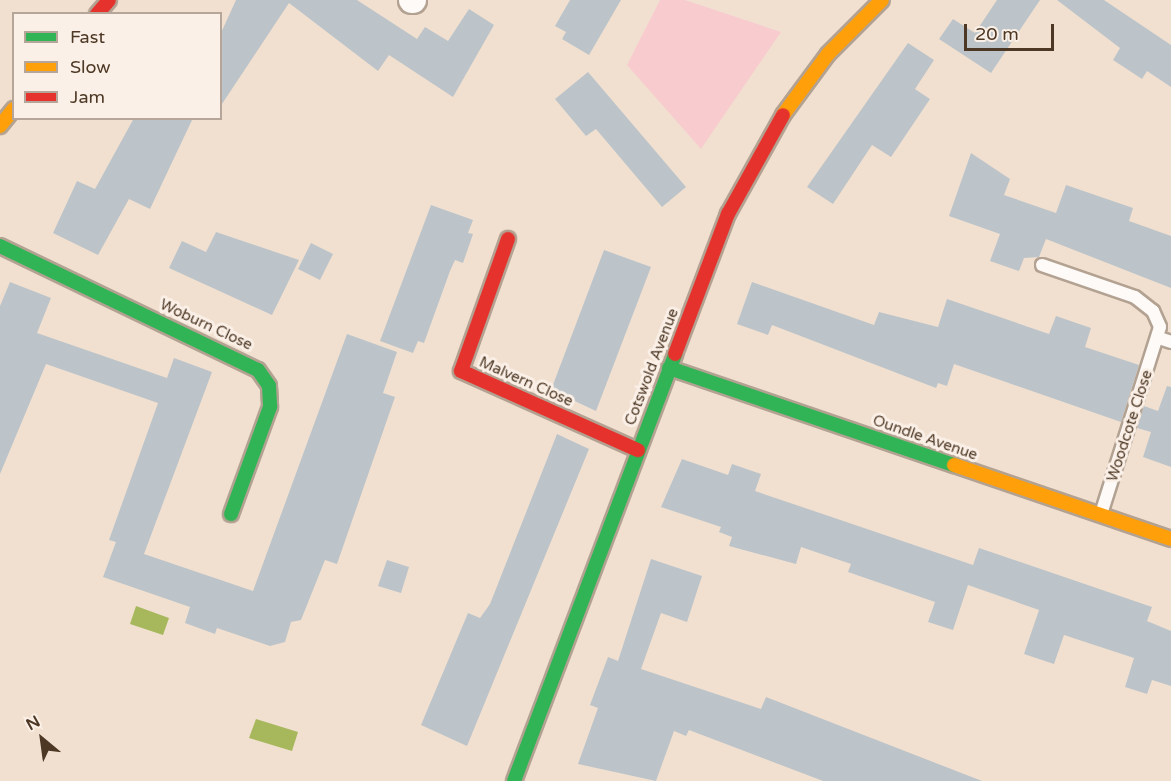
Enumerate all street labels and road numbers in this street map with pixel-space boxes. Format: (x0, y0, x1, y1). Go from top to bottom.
street label: Woburn Close (157, 296, 255, 354)
street label: Cotswold Avenue (621, 306, 683, 428)
street label: Malvern Close (476, 353, 576, 411)
street label: Woodcote Close (1103, 368, 1157, 484)
street label: Oundle Avenue (870, 412, 980, 464)

